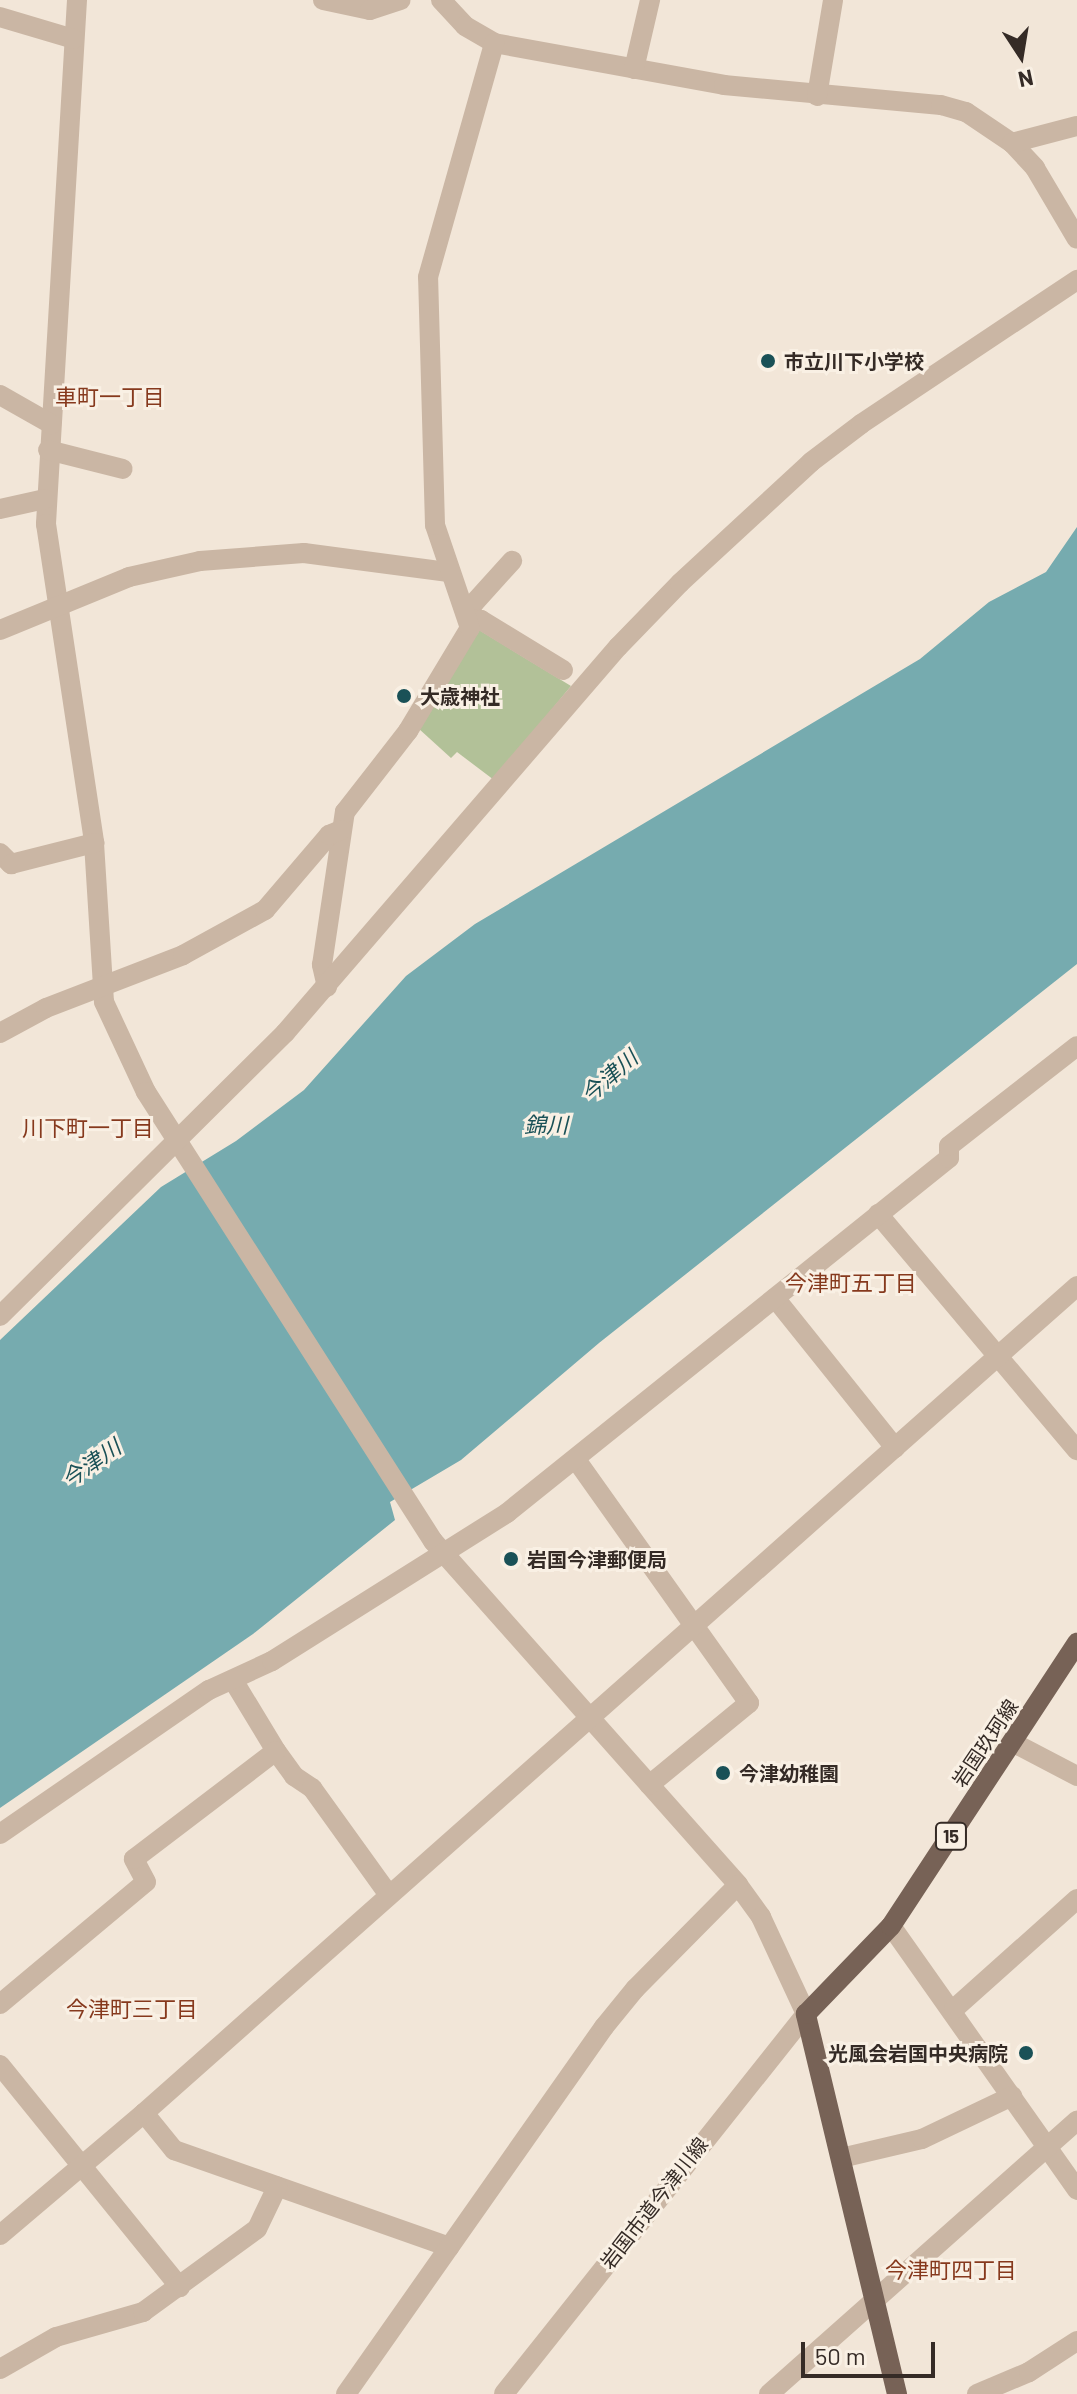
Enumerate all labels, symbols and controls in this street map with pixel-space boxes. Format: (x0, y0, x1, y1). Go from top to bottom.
north arrow (981, 16, 1061, 96)
text: N (1016, 65, 1036, 94)
place label: 市立川下小学校 (784, 349, 924, 373)
marker: 市立川下小学校 (759, 352, 777, 370)
district label: 車町一丁目 (55, 384, 165, 410)
place label: 大歳神社 (420, 684, 500, 708)
marker: 大歳神社 (395, 687, 413, 705)
water label: 今津川 (575, 1044, 643, 1108)
water label: 錦川 (524, 1112, 568, 1138)
district label: 川下町一丁目 (22, 1115, 154, 1141)
district label: 今津町五丁目 (785, 1270, 917, 1296)
water label: 今津川 (56, 1433, 126, 1493)
place label: 岩国今津郵便局 (527, 1547, 667, 1571)
marker: 岩国今津郵便局 (502, 1550, 520, 1568)
street label: 岩国玖珂線 (947, 1695, 1023, 1791)
place label: 今津幼稚園 (739, 1761, 839, 1785)
marker: 今津幼稚園 (714, 1764, 732, 1782)
road number: 15 (933, 1822, 969, 1850)
district label: 今津町三丁目 (66, 1996, 198, 2022)
place label: 光風会岩国中央病院 (828, 2041, 1008, 2065)
marker: 光風会岩国中央病院 (1015, 2042, 1037, 2064)
street label: 岩国市道今津川線 (595, 2133, 713, 2273)
district label: 今津町四丁目 (885, 2257, 1017, 2283)
scale bar (805, 2326, 939, 2376)
text: 50 m (815, 2341, 866, 2370)

